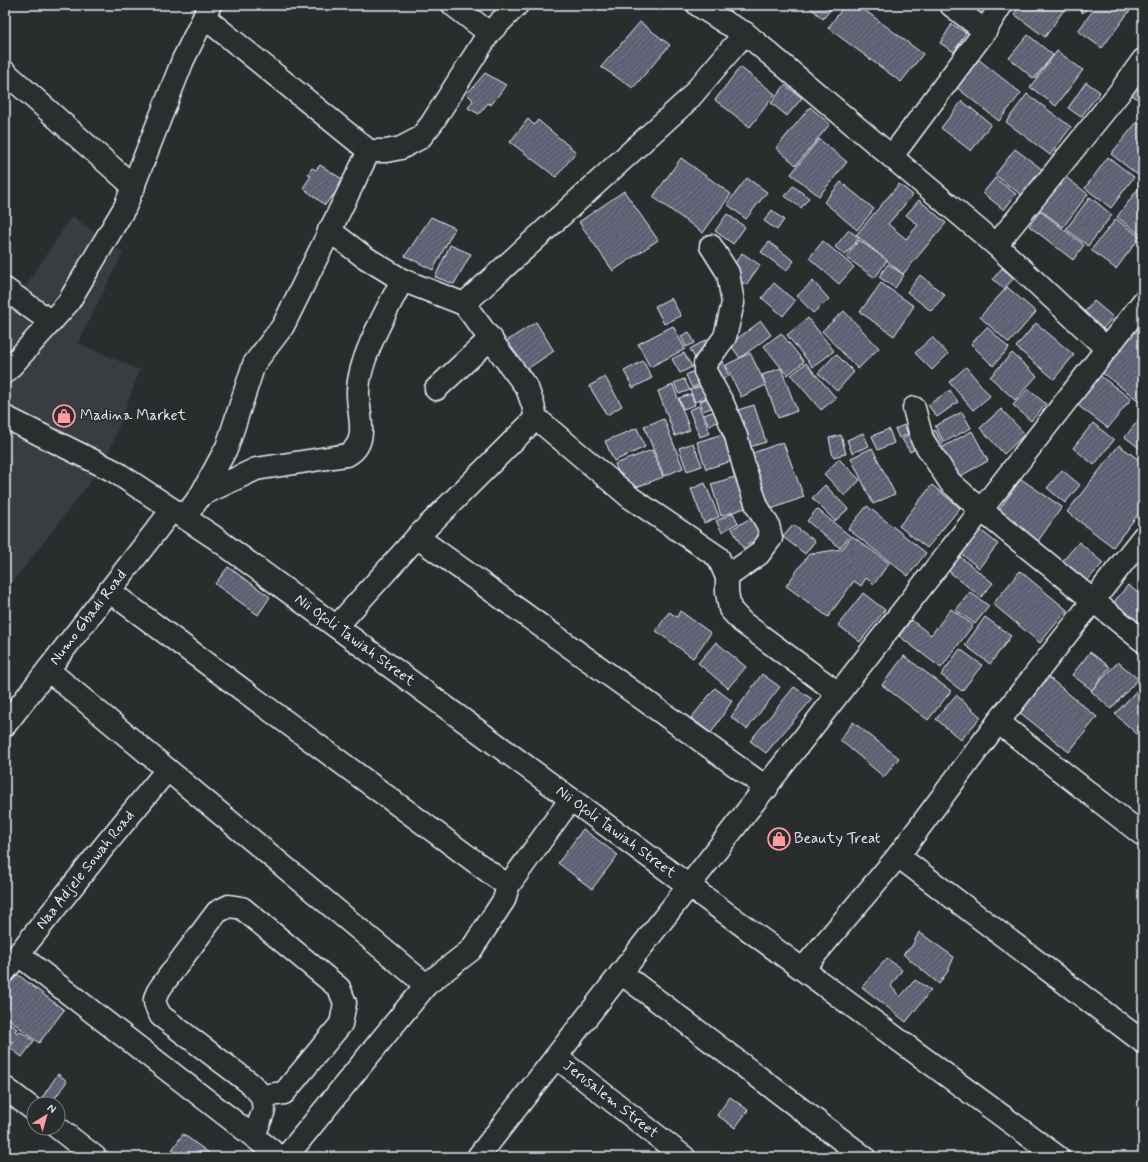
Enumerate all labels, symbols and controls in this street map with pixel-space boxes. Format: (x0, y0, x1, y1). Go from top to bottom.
shop icon: Madina Market (51, 403, 77, 429)
place label: Madina Market (80, 406, 187, 426)
street label: Numo Gbadi Road (45, 566, 132, 669)
street label: Nii Ofoli Tawiah Street (291, 589, 419, 691)
street label: Nii Ofoli Tawiah Street (552, 781, 680, 883)
street label: Naa Adjele Sowah Road (32, 807, 139, 934)
shop icon: Beauty Treat (766, 826, 792, 852)
place label: Beauty Treat (794, 829, 881, 849)
street label: Jerusalem Street (559, 1056, 662, 1143)
north arrow (26, 1096, 66, 1136)
text: N (44, 1101, 59, 1117)

